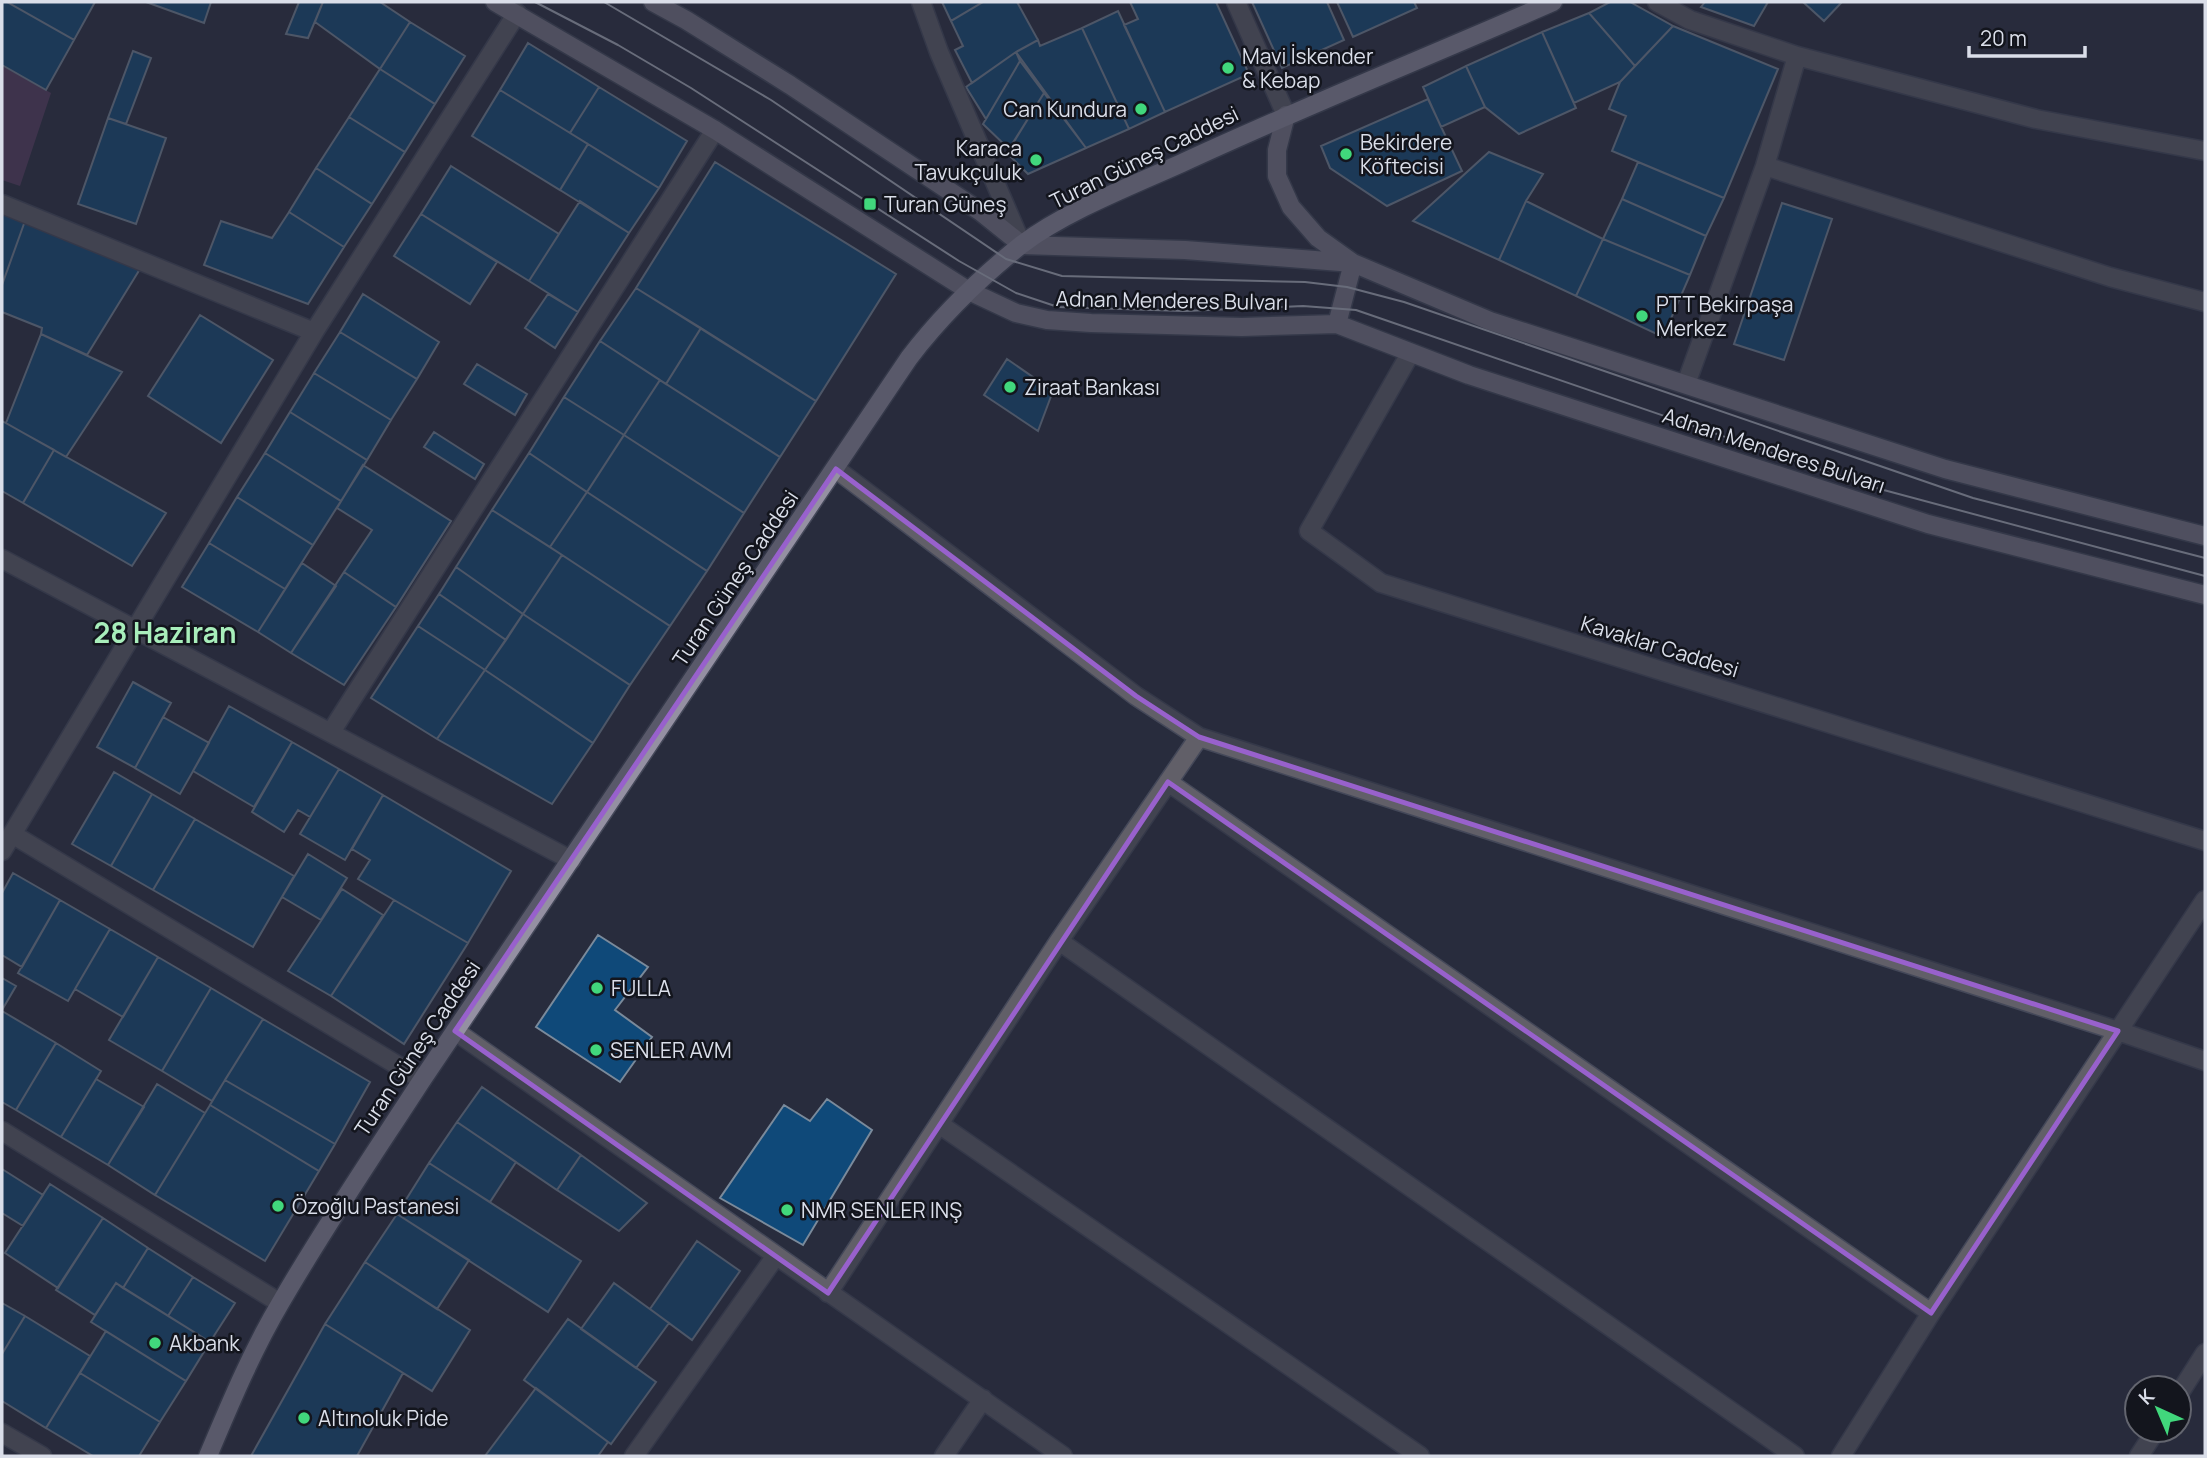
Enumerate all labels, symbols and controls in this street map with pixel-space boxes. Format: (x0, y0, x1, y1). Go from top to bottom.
scale bar (1969, 14, 2084, 58)
text: 20 m (1980, 24, 2027, 52)
place label: Mavi İskender & Kebap (1242, 42, 1374, 94)
marker: Mavi İskender & Kebap (1220, 60, 1236, 76)
place label: Can Kundura (1003, 95, 1127, 123)
street label: Turan Güneş Caddesi (1045, 99, 1243, 215)
marker: Can Kundura (1133, 101, 1149, 117)
place label: Bekirdere Köftecisi (1360, 128, 1452, 180)
place label: Karaca Tavukçuluk (914, 134, 1023, 186)
marker: Bekirdere Köftecisi (1338, 146, 1354, 162)
marker: Karaca Tavukçuluk (1028, 152, 1044, 168)
place label: Turan Güneş (884, 190, 1006, 218)
marker: Turan Güneş (862, 196, 878, 212)
street label: Adnan Menderes Bulvarı (1055, 284, 1289, 316)
place label: PTT Bekirpaşa Merkez (1656, 290, 1793, 342)
marker: PTT Bekirpaşa Merkez (1634, 308, 1650, 324)
place label: Ziraat Bankası (1024, 373, 1160, 401)
marker: Ziraat Bankası (1002, 379, 1018, 395)
street label: Adnan Menderes Bulvarı (1659, 401, 1889, 499)
street label: Turan Güneş Caddesi (666, 485, 804, 671)
street label: Kavaklar Caddesi (1578, 609, 1742, 683)
district label: 28 Haziran (93, 613, 237, 651)
street label: Turan Güneş Caddesi (348, 955, 486, 1141)
place label: FULLA (611, 974, 671, 1002)
marker: FULLA (589, 980, 605, 996)
place label: SENLER AVM (610, 1036, 732, 1064)
marker: SENLER AVM (588, 1042, 604, 1058)
place label: Özoğlu Pastanesi (292, 1192, 459, 1220)
place label: NMR SENLER INŞ (801, 1196, 962, 1224)
marker: Özoğlu Pastanesi (270, 1198, 286, 1214)
marker: NMR SENLER INŞ (779, 1202, 795, 1218)
place label: Akbank (169, 1329, 240, 1357)
marker: Akbank (147, 1335, 163, 1351)
north arrow (2123, 1374, 2193, 1444)
text: K (2133, 1383, 2160, 1410)
place label: Altınoluk Pide (318, 1404, 449, 1432)
marker: Altınoluk Pide (296, 1410, 312, 1426)

